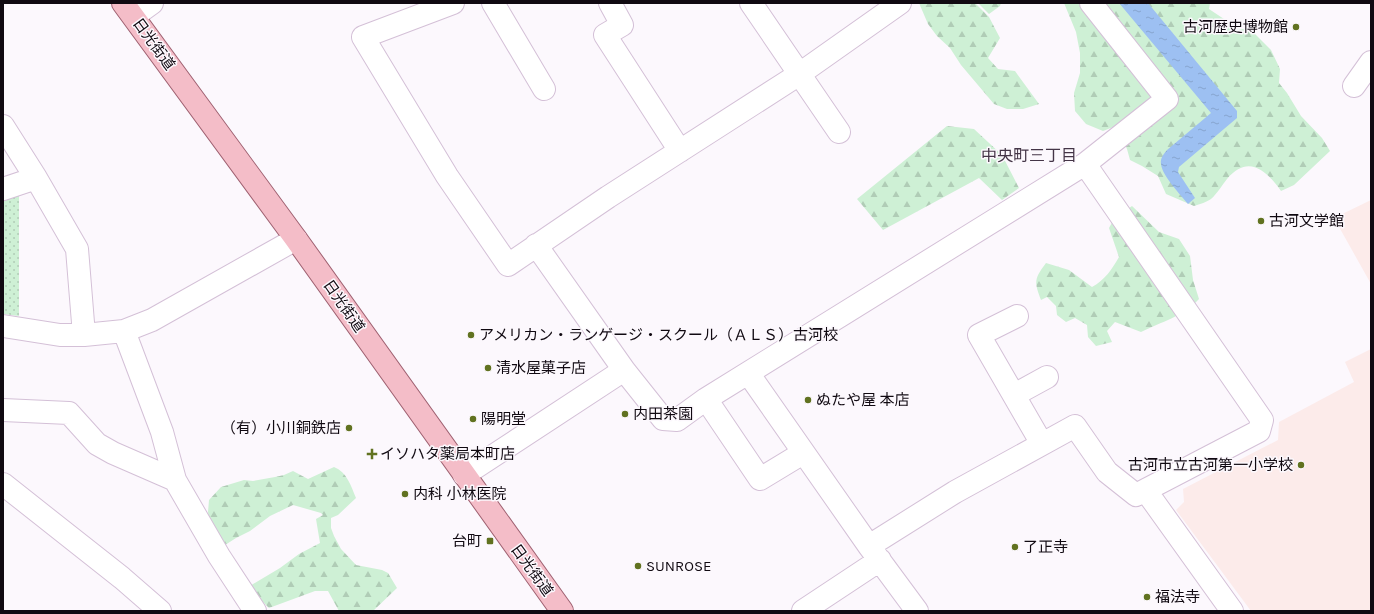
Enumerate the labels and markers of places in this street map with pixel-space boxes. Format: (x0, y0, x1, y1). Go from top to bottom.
place label: 古河歴史博物館 (1183, 18, 1288, 36)
marker: 古河歴史博物館 (1291, 22, 1301, 32)
place label: 古河文学館 (1269, 212, 1344, 230)
marker: 古河文学館 (1256, 216, 1266, 226)
place label: アメリカン・ランゲージ・スクール（ＡＬＳ）古河校 (479, 326, 838, 344)
marker: アメリカン・ランゲージ・スクール（ＡＬＳ）古河校 (466, 330, 476, 340)
place label: 清水屋菓子店 (496, 359, 586, 377)
marker: 清水屋菓子店 (483, 363, 493, 373)
place label: ぬたや屋 本店 (816, 391, 910, 409)
marker: ぬたや屋 本店 (803, 395, 813, 405)
place label: 内田茶園 (633, 405, 693, 423)
marker: 内田茶園 (620, 409, 630, 419)
place label: 陽明堂 (481, 410, 526, 428)
marker: 陽明堂 (468, 414, 478, 424)
place label: （有）小川銅鉄店 (221, 419, 341, 437)
marker: （有）小川銅鉄店 (344, 423, 354, 433)
place label: イソハタ薬局本町店 (380, 445, 515, 463)
marker: イソハタ薬局本町店 (367, 449, 377, 459)
place label: 古河市立古河第一小学校 (1128, 456, 1293, 474)
marker: 古河市立古河第一小学校 (1296, 460, 1306, 470)
place label: 内科 小林医院 (413, 485, 507, 503)
marker: 内科 小林医院 (400, 489, 410, 499)
place label: 台町 (452, 532, 482, 550)
marker: 台町 (485, 536, 495, 546)
place label: 了正寺 (1023, 538, 1068, 556)
marker: 了正寺 (1010, 542, 1020, 552)
place label: SUNROSE (646, 557, 712, 575)
marker: SUNROSE (633, 561, 643, 571)
place label: 福法寺 (1155, 588, 1200, 606)
marker: 福法寺 (1142, 592, 1152, 602)

